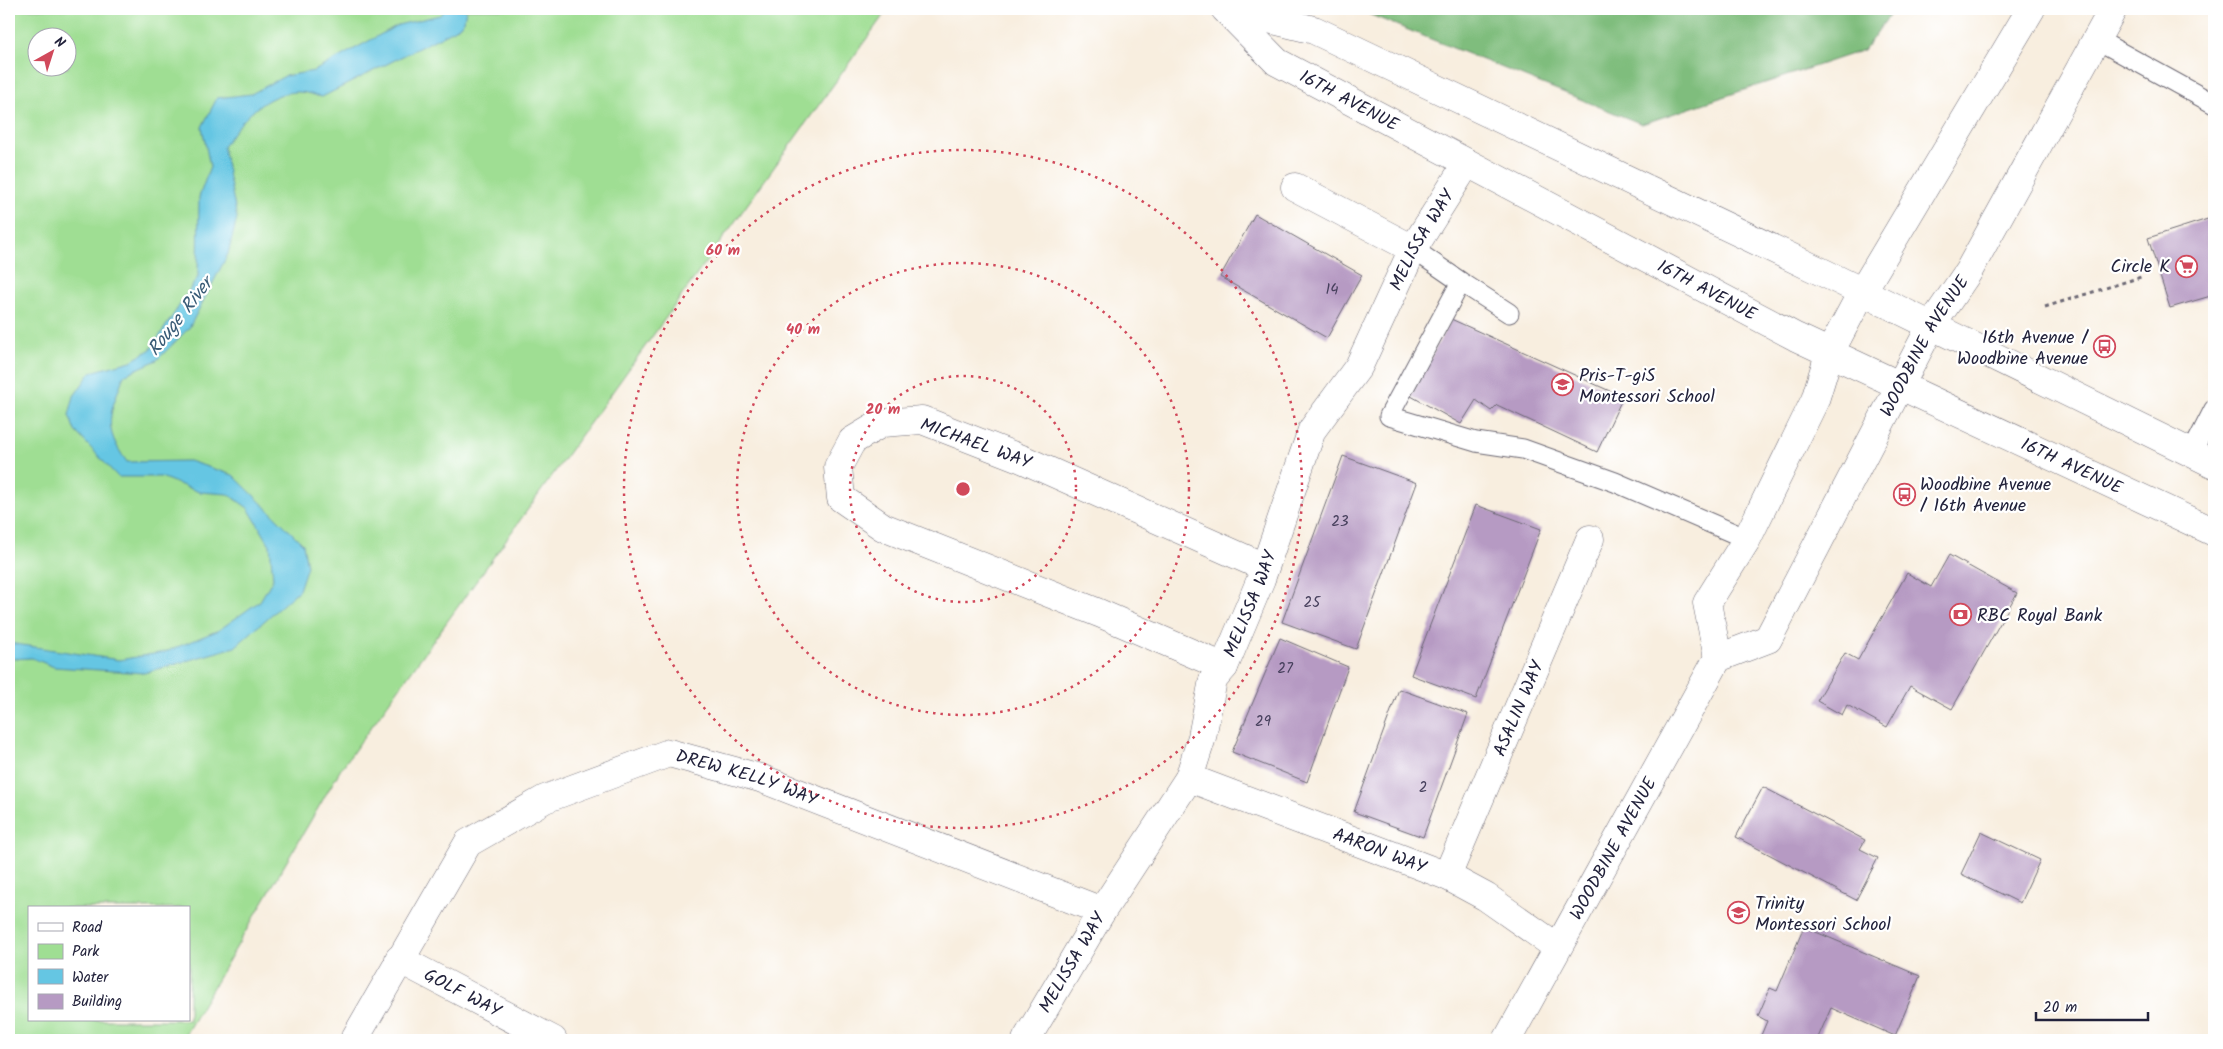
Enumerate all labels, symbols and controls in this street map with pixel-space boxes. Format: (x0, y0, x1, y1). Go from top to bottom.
north arrow (28, 28, 78, 78)
text: N (49, 31, 70, 54)
street label: 16TH AVENUE (1294, 63, 1404, 140)
street label: MELISSA WAY (1383, 184, 1463, 296)
text: 60 m (706, 239, 740, 263)
street label: 16TH AVENUE (1651, 253, 1762, 330)
place label: Circle K (2111, 253, 2170, 282)
supermarket icon: Circle K (2174, 254, 2198, 278)
water label: Rouge River (140, 269, 223, 363)
street label: WOODBINE AVENUE (1873, 270, 1978, 422)
house number: 14 (1326, 278, 1338, 302)
text: 40 m (786, 318, 820, 342)
place label: 16th Avenue / Woodbine Avenue (1957, 324, 2090, 374)
bus stop icon: 16th Avenue / Woodbine Avenue (2092, 335, 2116, 359)
place label: Pris-T-giS Montessori School (1579, 362, 1715, 412)
school or university icon: Pris-T-giS Montessori School (1551, 373, 1575, 397)
text: 20 m (866, 398, 900, 422)
street label: MICHAEL WAY (916, 411, 1036, 478)
street label: 16TH AVENUE (2016, 431, 2127, 503)
place label: Woodbine Avenue / 16th Avenue (1920, 471, 2051, 521)
centre of rings (954, 480, 972, 498)
bus stop icon: Woodbine Avenue / 16th Avenue (1892, 482, 1916, 506)
house number: 23 (1331, 510, 1349, 534)
street label: MELISSA WAY (1217, 547, 1286, 662)
house number: 25 (1304, 591, 1321, 615)
place label: RBC Royal Bank (1977, 602, 2103, 631)
bank icon: RBC Royal Bank (1949, 603, 1973, 627)
street label: ASALIN WAY (1486, 656, 1553, 762)
house number: 27 (1277, 657, 1294, 681)
house number: 29 (1255, 710, 1272, 734)
street label: DREW KELLY WAY (672, 742, 822, 815)
street label: WOODBINE AVENUE (1563, 772, 1666, 926)
house number: 2 (1419, 776, 1427, 800)
street label: AARON WAY (1328, 821, 1431, 883)
place label: Trinity Montessori School (1755, 890, 1891, 940)
school or university icon: Trinity Montessori School (1727, 901, 1751, 925)
legend (28, 906, 190, 1022)
street label: MELISSA WAY (1032, 907, 1114, 1019)
text: Road (72, 916, 103, 940)
text: Park (72, 940, 100, 964)
street label: GOLF WAY (418, 961, 506, 1027)
text: Water (72, 966, 109, 990)
scale bar (2036, 989, 2148, 1021)
text: Building (72, 990, 122, 1014)
text: 20 m (2043, 996, 2077, 1020)

